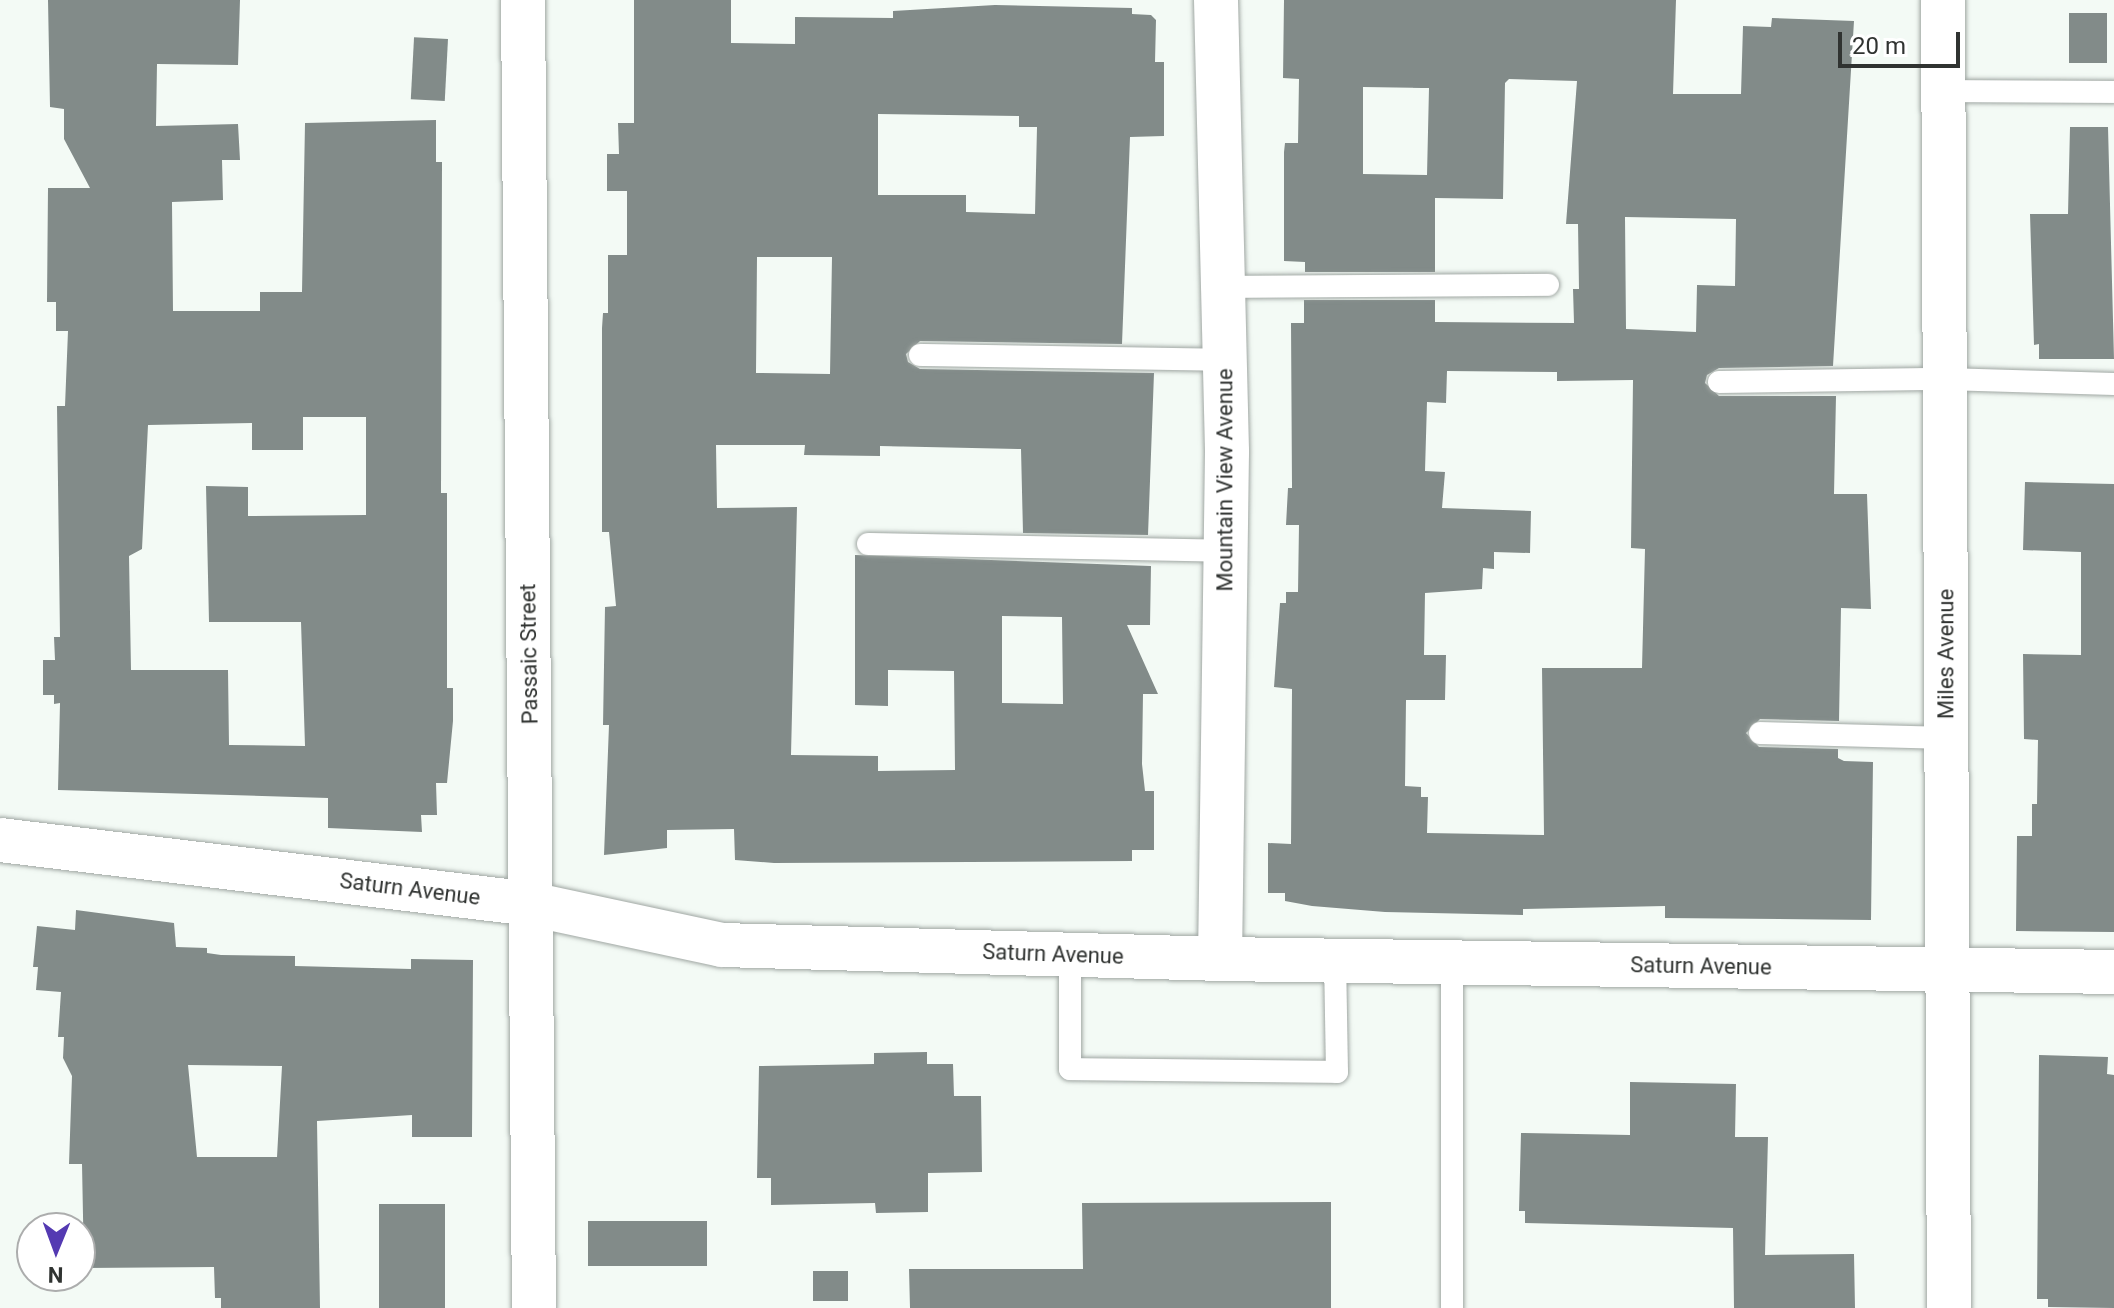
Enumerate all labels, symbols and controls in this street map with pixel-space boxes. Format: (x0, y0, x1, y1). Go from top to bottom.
scale bar (1842, 16, 1964, 66)
text: 20 m (1852, 32, 1906, 60)
street label: Mountain View Avenue (1212, 368, 1238, 592)
street label: Passaic Street (515, 583, 543, 725)
street label: Miles Avenue (1933, 589, 1959, 719)
street label: Saturn Avenue (338, 867, 482, 911)
street label: Saturn Avenue (982, 938, 1124, 970)
street label: Saturn Avenue (1630, 952, 1772, 980)
north arrow (16, 1212, 96, 1292)
text: N (48, 1262, 64, 1287)

